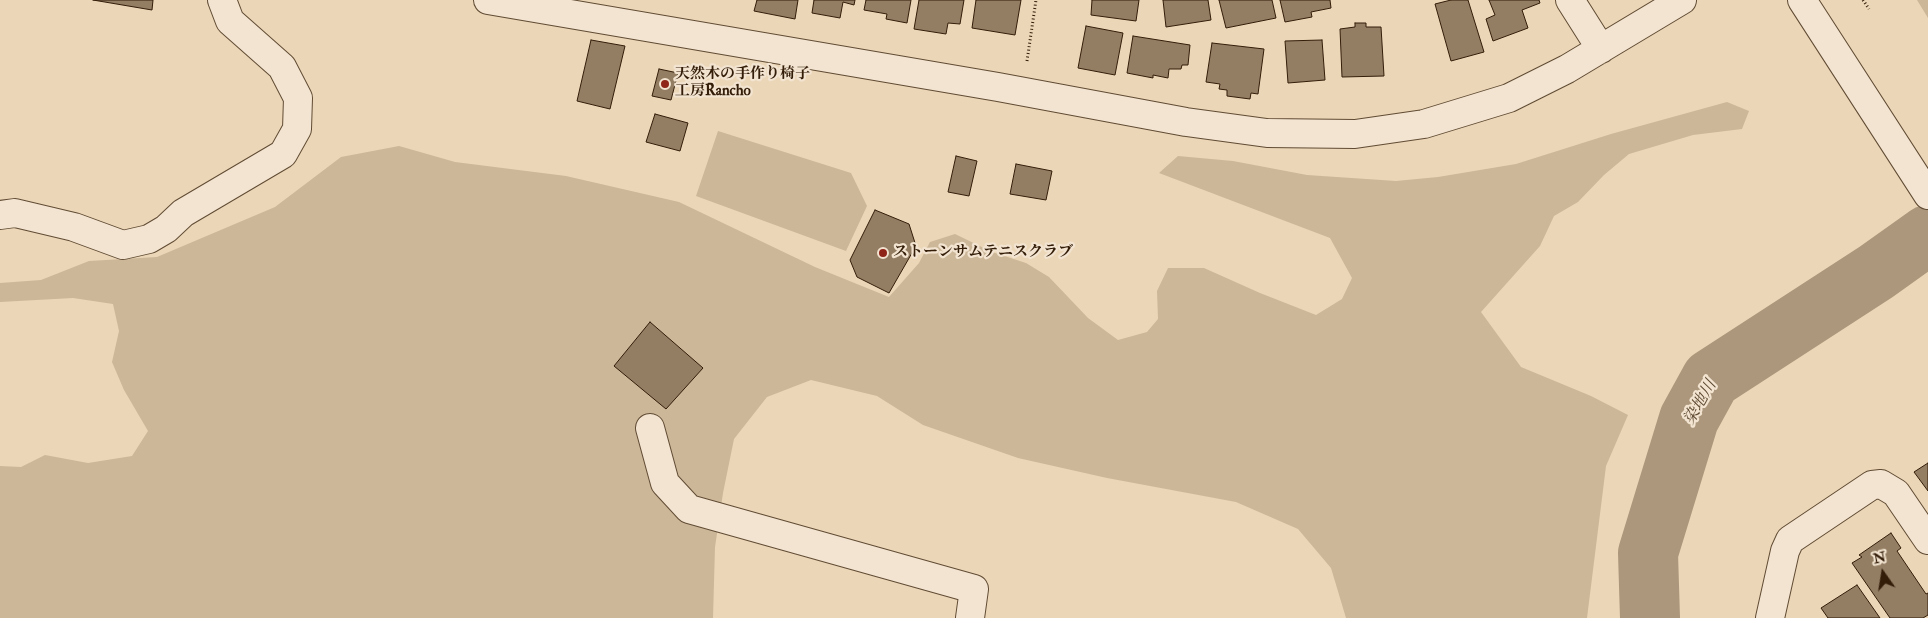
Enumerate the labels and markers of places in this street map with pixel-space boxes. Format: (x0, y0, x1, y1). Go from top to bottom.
place label: 天然木の手作り椅子 工房Rancho (675, 66, 810, 101)
marker: 天然木の手作り椅子 工房Rancho (659, 78, 671, 90)
place label: ストーンサムテニスクラブ (893, 244, 1073, 262)
marker: ストーンサムテニスクラブ (877, 247, 889, 259)

